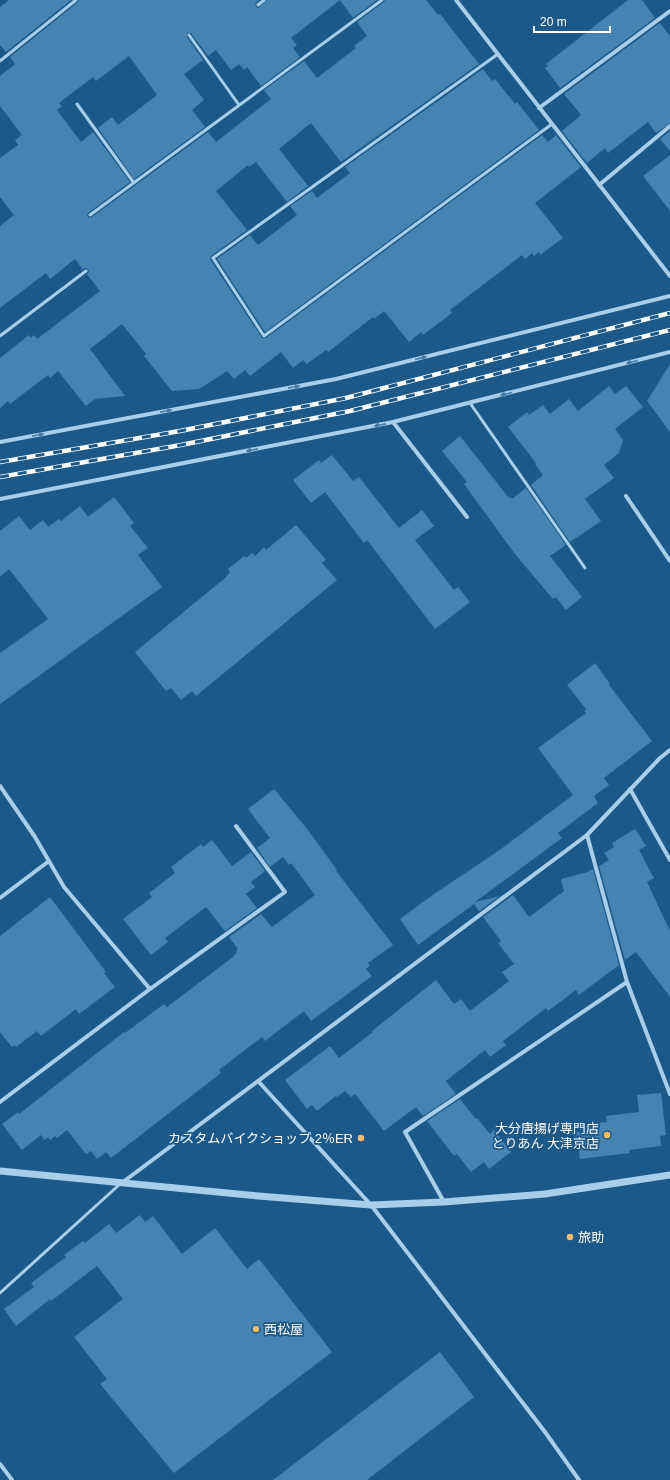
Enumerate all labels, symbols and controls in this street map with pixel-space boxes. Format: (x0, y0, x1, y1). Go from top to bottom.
scale bar (534, 8, 610, 34)
text: 20 m (540, 15, 567, 29)
one-way arrow (414, 355, 427, 361)
one-way arrow (626, 359, 638, 365)
one-way arrow (288, 384, 300, 390)
one-way arrow (500, 391, 512, 397)
one-way arrow (160, 408, 172, 414)
one-way arrow (374, 422, 386, 428)
one-way arrow (32, 432, 44, 438)
one-way arrow (246, 447, 259, 453)
place label: 大分唐揚げ専門店 とりあん 大津京店 (491, 1121, 599, 1151)
marker: 大分唐揚げ専門店 とりあん 大津京店 (602, 1130, 612, 1140)
place label: カスタムバイクショップ 2％ER (168, 1131, 353, 1146)
marker: カスタムバイクショップ 2％ER (356, 1133, 366, 1143)
place label: 旅助 (578, 1230, 604, 1245)
marker: 旅助 (565, 1232, 575, 1242)
place label: 西松屋 (264, 1322, 303, 1337)
marker: 西松屋 (251, 1324, 261, 1334)

